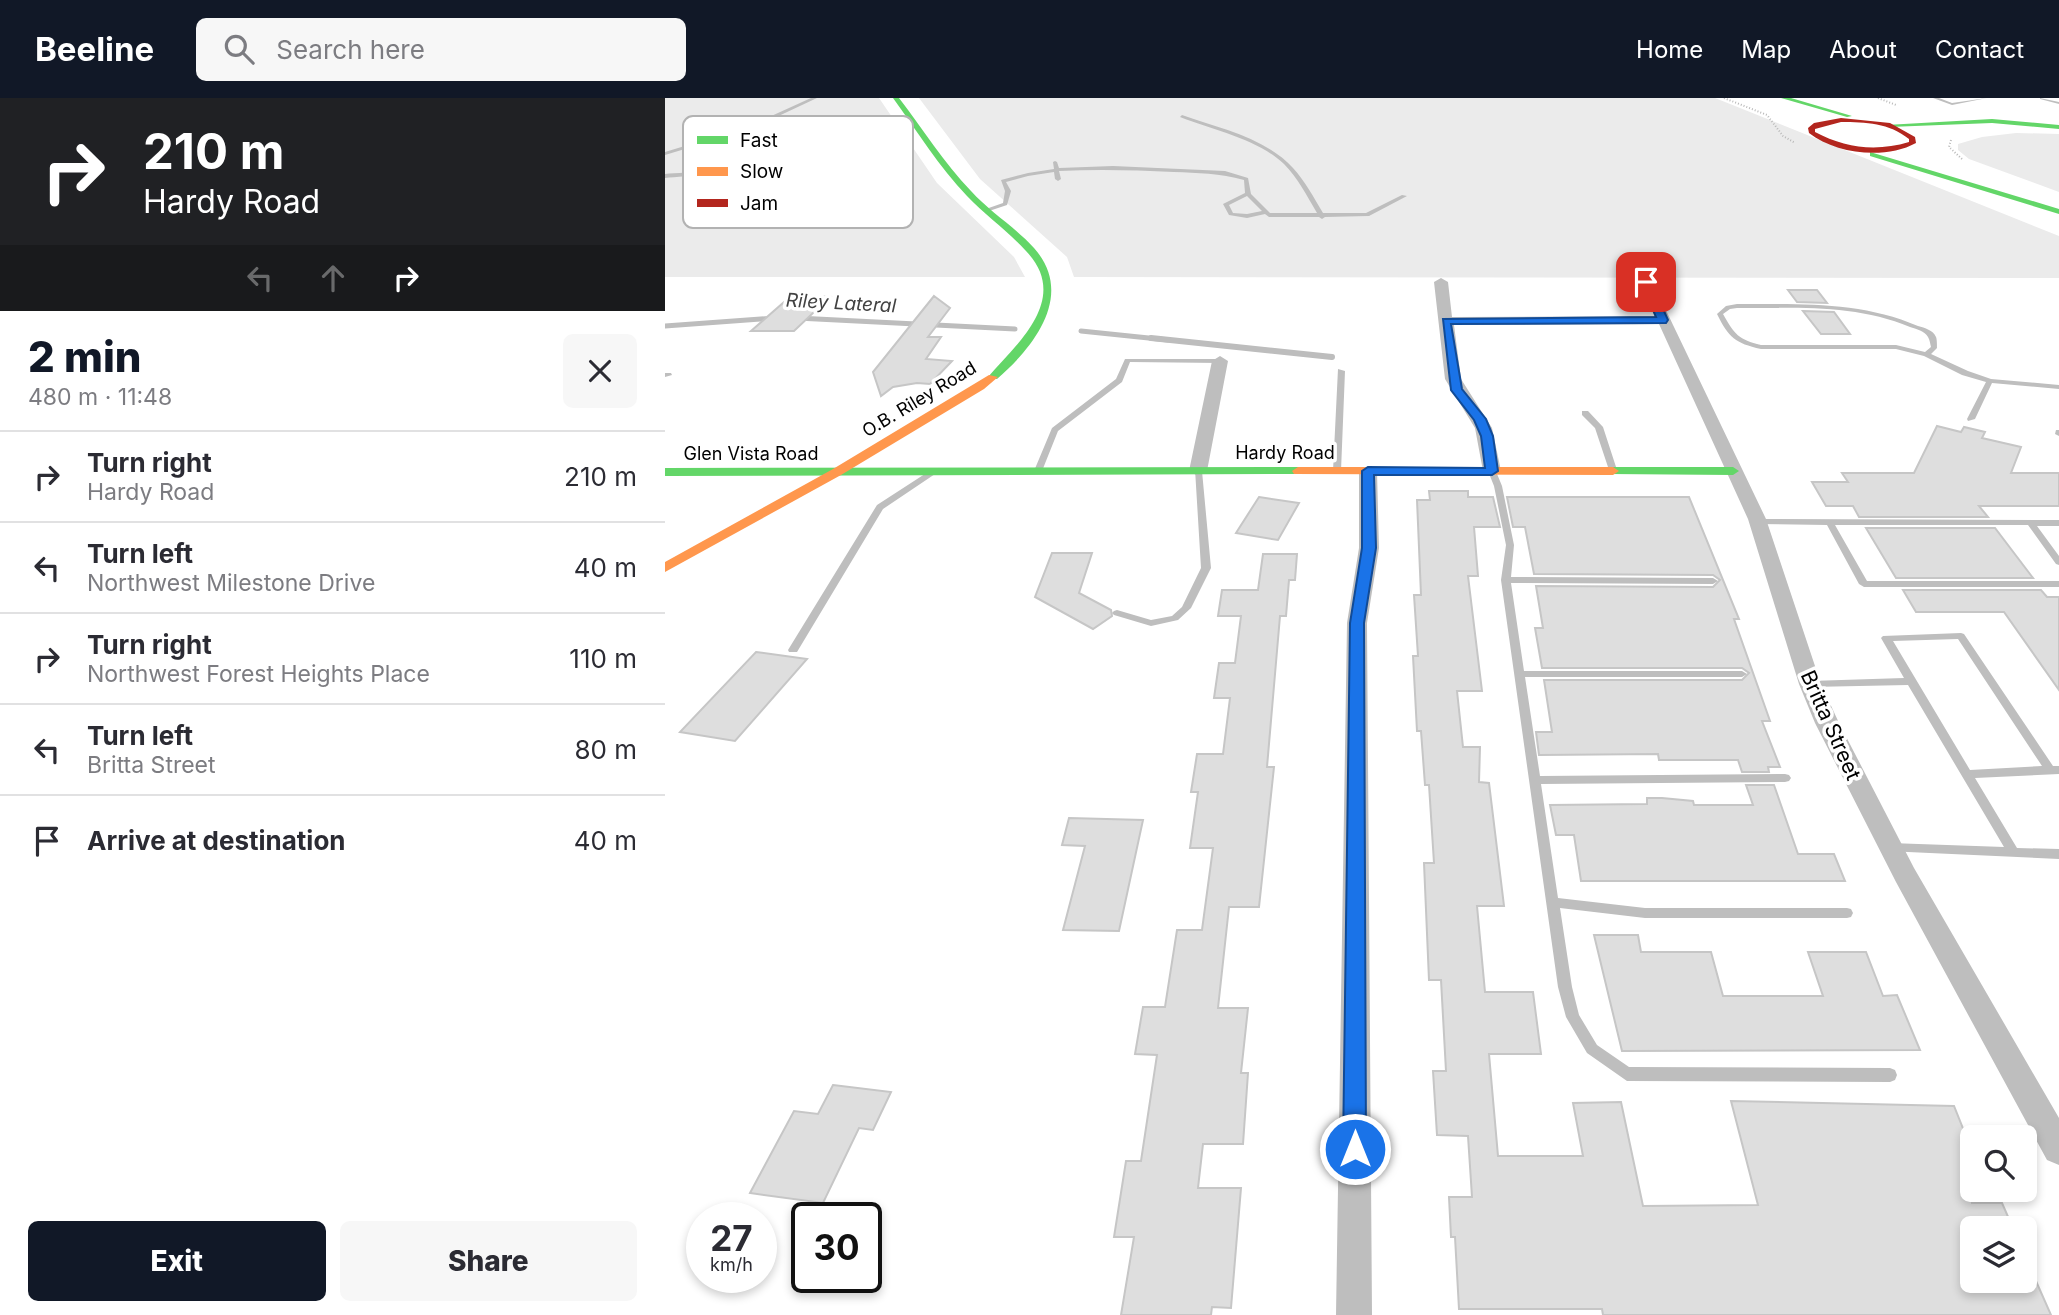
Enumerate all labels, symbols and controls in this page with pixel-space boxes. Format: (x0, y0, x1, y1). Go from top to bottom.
search box (196, 18, 686, 81)
text: Beeline (35, 29, 154, 69)
icon: search (220, 30, 258, 68)
text: Search here (276, 34, 425, 65)
text: Home (1636, 35, 1703, 64)
text: Map (1741, 35, 1791, 64)
text: About (1829, 35, 1897, 64)
text: Contact (1935, 35, 2024, 64)
legend (683, 116, 913, 228)
text: 210 m (143, 122, 284, 181)
icon: right (28, 126, 119, 217)
text: Fast (740, 129, 778, 152)
text: Slow (740, 160, 783, 183)
text: Hardy Road (143, 182, 320, 221)
text: Jam (740, 192, 778, 215)
pin (1616, 252, 1676, 312)
icon: left (241, 259, 279, 297)
icon: ahead (314, 259, 352, 297)
icon: right (387, 259, 425, 297)
icon: arrive (1627, 263, 1665, 301)
water label: Riley Lateral (785, 289, 897, 317)
text: 2 min (28, 331, 142, 382)
button: close (563, 334, 637, 408)
street label: O.B. Riley Road (858, 357, 980, 441)
text: 480 m · 11:48 (28, 383, 172, 411)
street label: Hardy Road (1235, 442, 1335, 463)
street label: Glen Vista Road (684, 443, 818, 464)
text: Turn right (87, 447, 212, 478)
icon: right (28, 458, 66, 496)
text: 210 m (564, 461, 637, 492)
text: Hardy Road (87, 478, 214, 506)
text: Turn left (87, 538, 193, 569)
icon: left (28, 549, 66, 587)
text: 40 m (574, 552, 637, 583)
text: Northwest Milestone Drive (87, 569, 375, 597)
text: Turn right (87, 629, 212, 660)
icon: right (28, 640, 66, 678)
text: 110 m (569, 643, 637, 674)
text: Northwest Forest Heights Place (87, 660, 430, 688)
street label: Britta Street (1796, 666, 1866, 784)
text: Turn left (87, 720, 193, 751)
icon: left (28, 731, 66, 769)
text: 80 m (574, 734, 637, 765)
text: Britta Street (87, 751, 216, 779)
icon: arrive (28, 822, 66, 860)
text: Arrive at destination (87, 825, 346, 856)
text: 40 m (574, 825, 637, 856)
position arrow (1318, 1112, 1392, 1186)
map controls (1960, 1125, 2037, 1293)
button: search (1960, 1125, 2037, 1202)
speed limit sign: 30 (791, 1202, 882, 1293)
button: layers (1960, 1216, 2037, 1293)
text: 27 (710, 1217, 753, 1259)
button: Exit (28, 1221, 326, 1301)
button: Share (340, 1221, 637, 1301)
text: km/h (710, 1254, 753, 1275)

